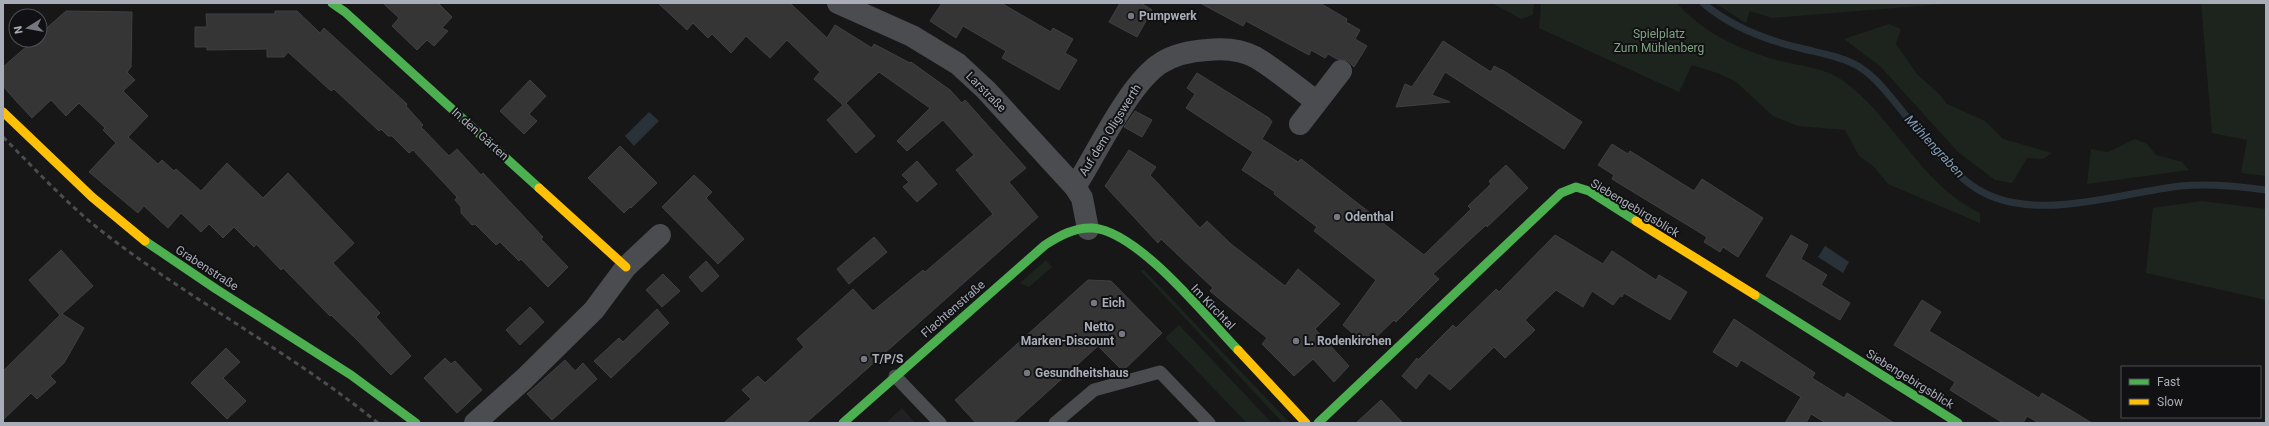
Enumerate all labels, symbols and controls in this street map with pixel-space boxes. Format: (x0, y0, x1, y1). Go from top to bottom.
north arrow (8, 8, 48, 48)
place label: Pumpwerk (1139, 9, 1197, 23)
marker: Pumpwerk (1126, 11, 1136, 21)
text: N (12, 25, 26, 35)
park label: Spielplatz Zum Mühlenberg (1614, 27, 1704, 55)
street label: Larstraße (963, 69, 1009, 115)
street label: Auf dem Oligswerth (1076, 82, 1144, 178)
street label: In den Gärten (449, 105, 511, 163)
water label: Mühlengraben (1902, 112, 1968, 181)
street label: Siebengebirgsblick (1588, 176, 1683, 240)
place label: Odenthal (1345, 210, 1394, 224)
marker: Odenthal (1332, 212, 1342, 222)
street label: Grabenstraße (173, 242, 241, 294)
street label: Flachtenstraße (918, 278, 988, 340)
street label: Im Kirchtal (1188, 281, 1238, 333)
place label: Eich (1102, 296, 1125, 310)
marker: Eich (1089, 298, 1099, 308)
place label: Netto Marken-Discount (1021, 320, 1114, 348)
marker: Netto Marken-Discount (1117, 329, 1127, 339)
place label: L. Rodenkirchen (1304, 334, 1392, 348)
marker: L. Rodenkirchen (1291, 336, 1301, 346)
street label: Siebengebirgsblick (1864, 346, 1957, 412)
place label: T/P/S (872, 352, 903, 366)
marker: T/P/S (859, 354, 869, 364)
place label: Gesundheitshaus (1035, 366, 1129, 380)
legend (2121, 366, 2261, 418)
marker: Gesundheitshaus (1022, 368, 1032, 378)
text: Fast (2157, 375, 2180, 389)
text: Slow (2157, 395, 2183, 409)

